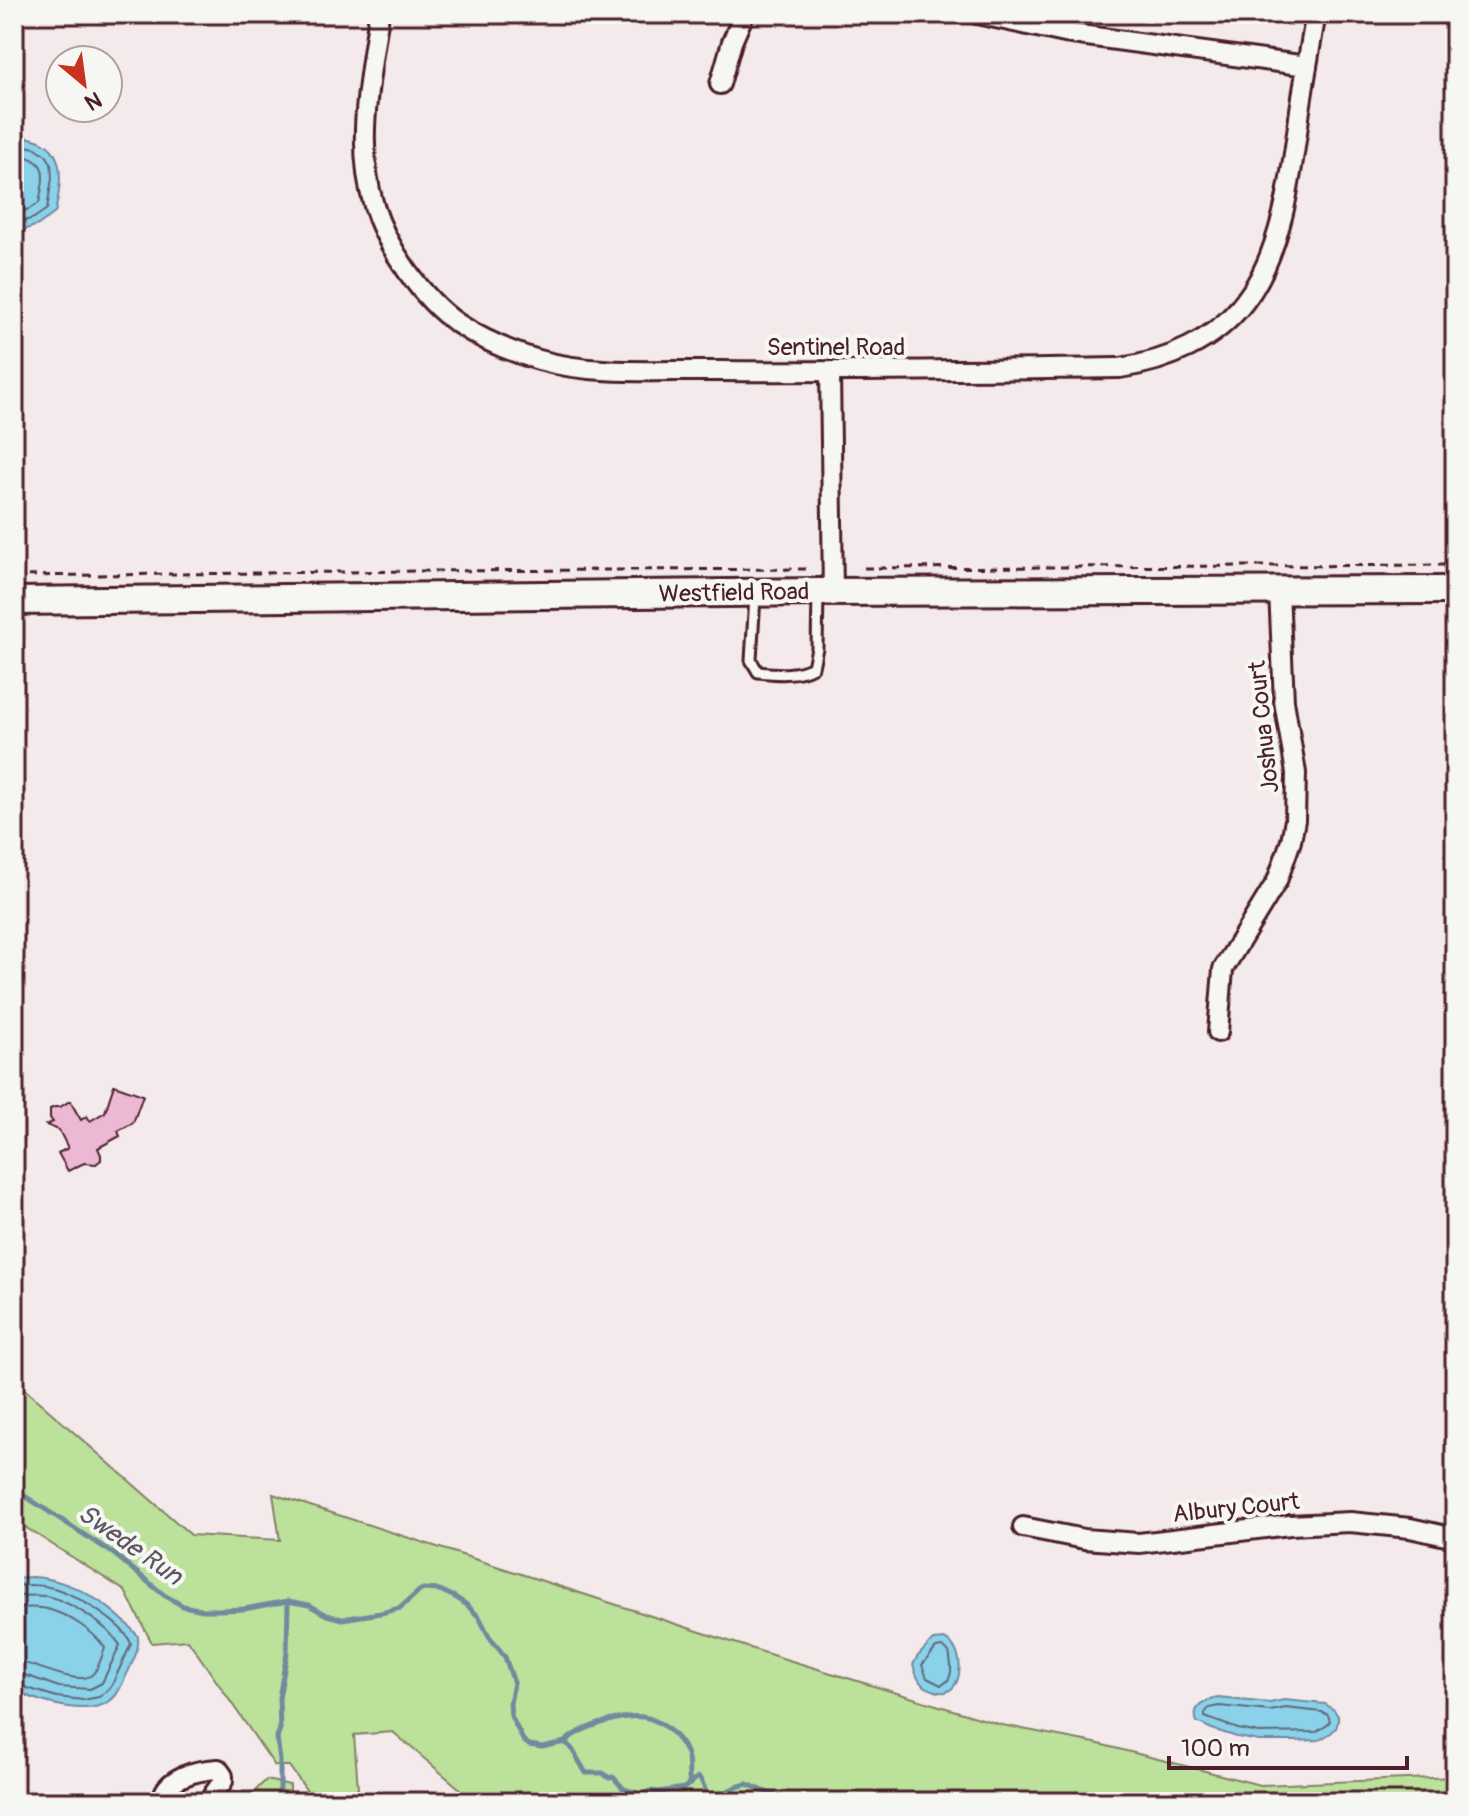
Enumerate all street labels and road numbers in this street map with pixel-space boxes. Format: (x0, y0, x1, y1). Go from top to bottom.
street label: Sentinel Road (767, 333, 905, 362)
street label: Westfield Road (658, 577, 810, 609)
street label: Joshua Court (1243, 659, 1285, 795)
street label: Albury Court (1171, 1487, 1301, 1529)

